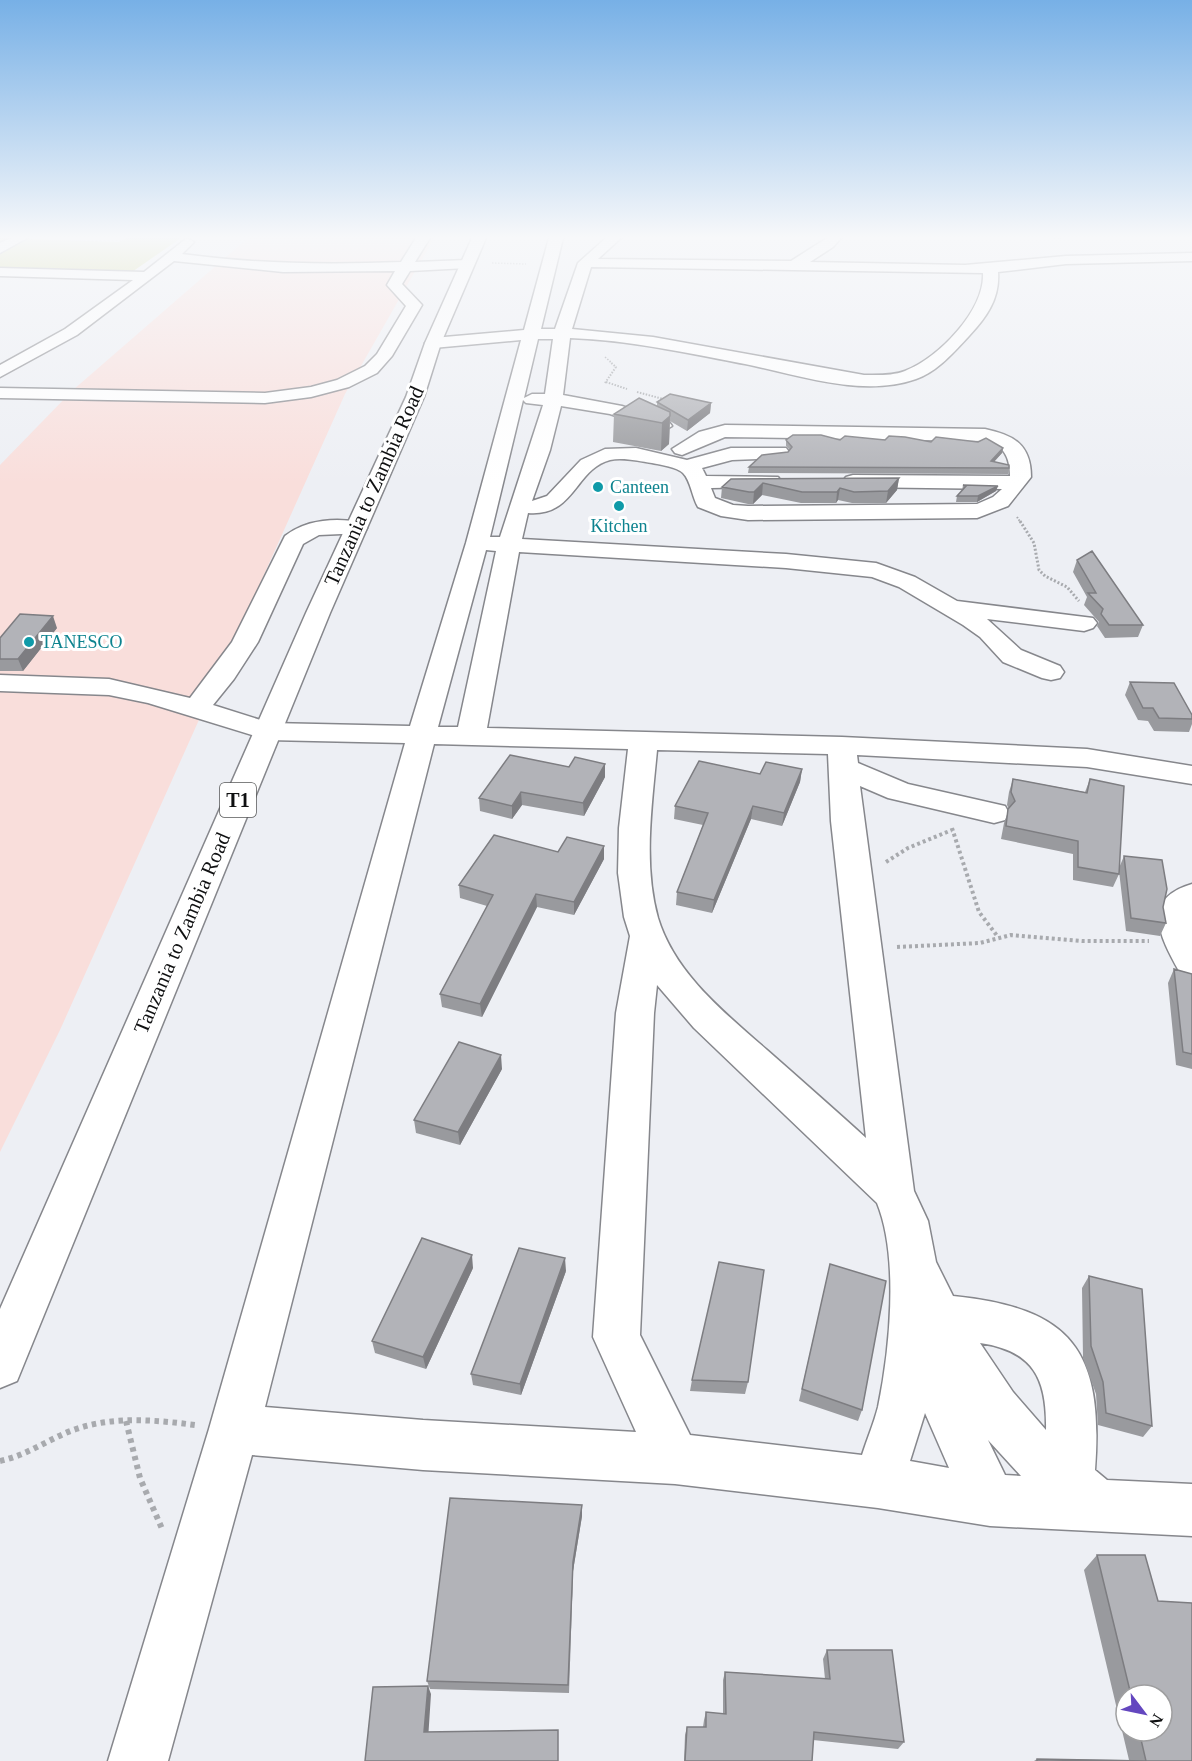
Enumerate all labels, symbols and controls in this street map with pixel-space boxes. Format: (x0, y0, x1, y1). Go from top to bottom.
street label: Tanzania to Zambia Road (319, 382, 429, 590)
place label: Canteen (610, 477, 669, 497)
marker: Canteen (591, 480, 605, 494)
marker: Kitchen (612, 499, 626, 513)
place label: Kitchen (591, 516, 647, 536)
place label: TANESCO (41, 632, 123, 652)
marker: TANESCO (22, 635, 36, 649)
road number: T1 (220, 783, 256, 817)
street label: Tanzania to Zambia Road (129, 828, 235, 1037)
north arrow (1114, 1683, 1174, 1743)
text: N (1146, 1711, 1167, 1730)

